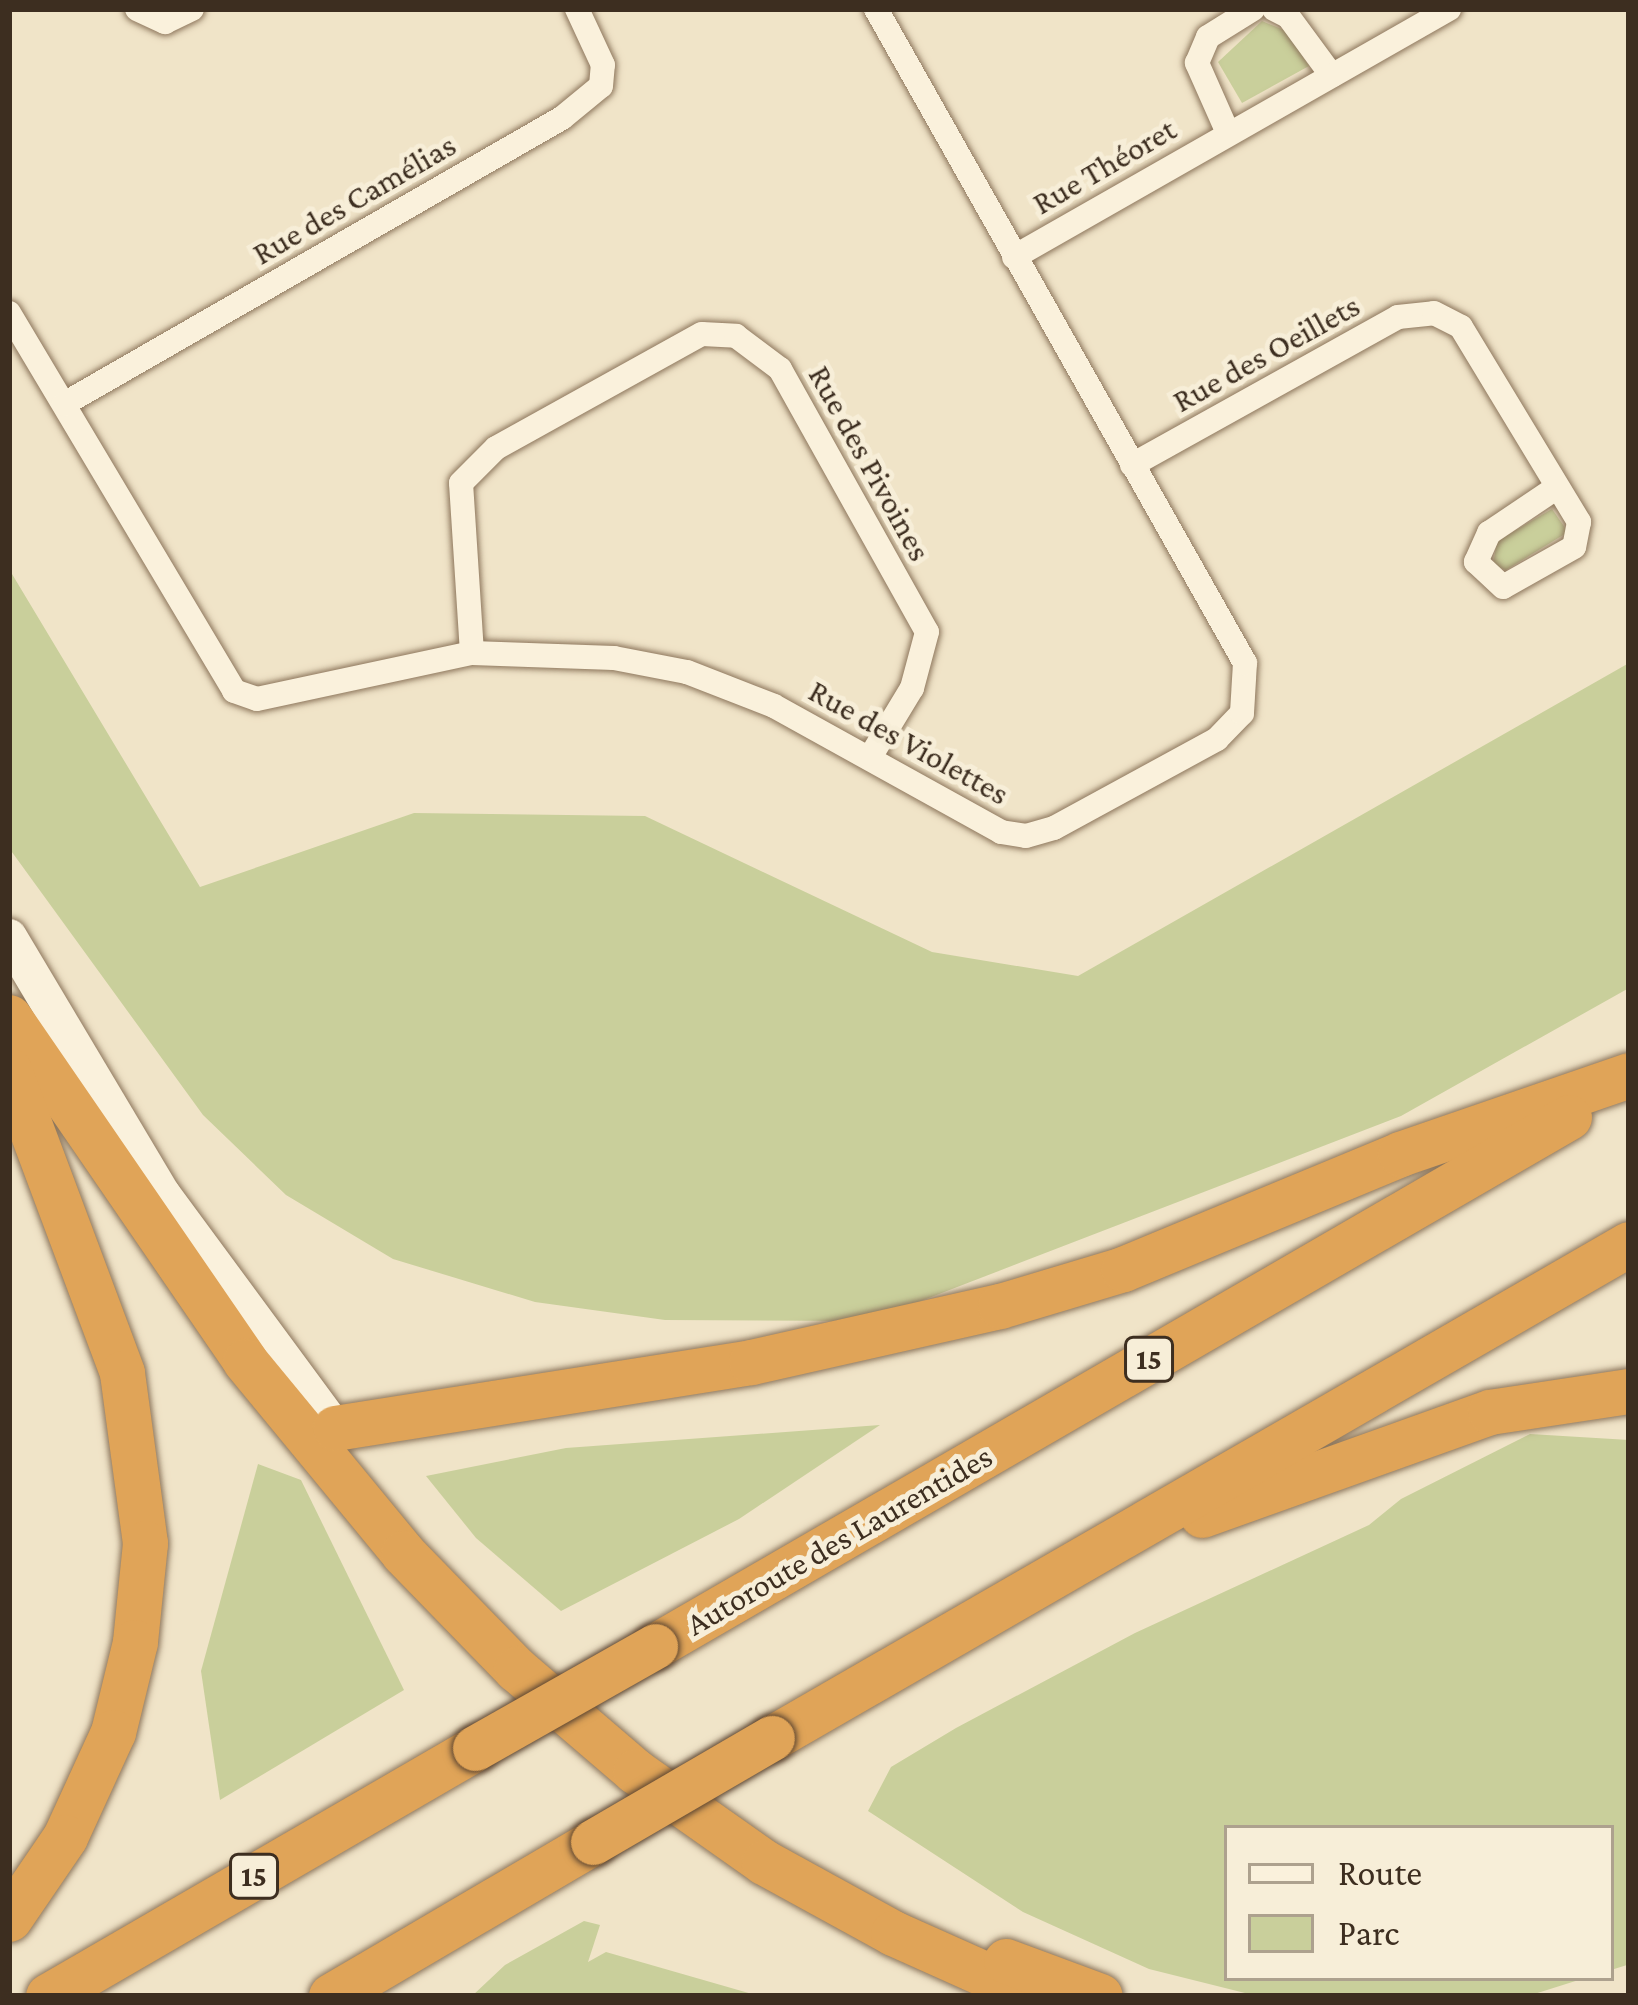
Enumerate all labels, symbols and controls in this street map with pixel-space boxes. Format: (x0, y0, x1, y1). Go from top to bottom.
street label: Rue Théoret (1025, 109, 1183, 223)
street label: Rue des Camélias (245, 125, 463, 273)
street label: Rue des Oeillets (1166, 285, 1366, 421)
street label: Rue des Pivoines (800, 358, 940, 568)
street label: Rue des Violettes (802, 671, 1016, 813)
road number: 15 (1122, 1335, 1176, 1383)
street label: Autoroute des Laurentides (679, 1436, 999, 1644)
legend (1224, 1825, 1614, 1981)
road number: 15 (227, 1852, 281, 1900)
text: Route (1338, 1853, 1422, 1893)
text: Parc (1338, 1913, 1399, 1953)

